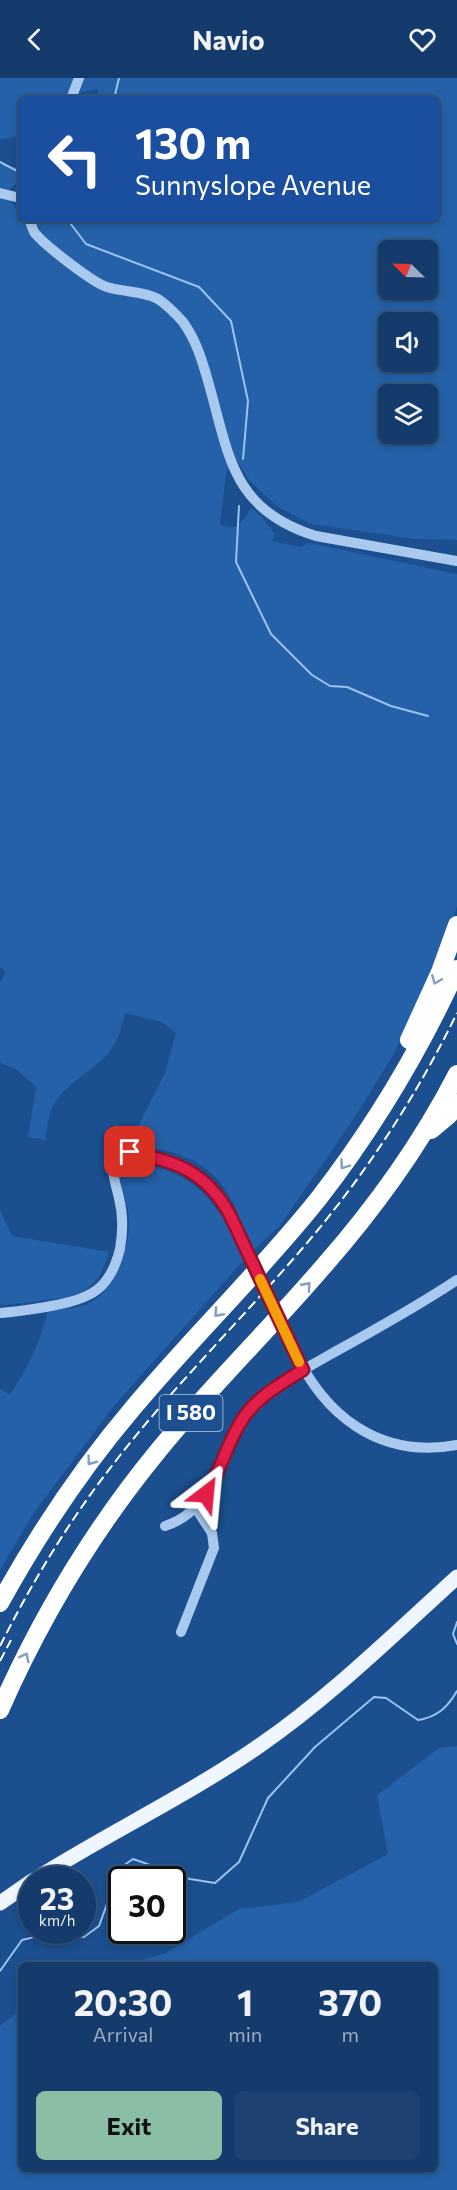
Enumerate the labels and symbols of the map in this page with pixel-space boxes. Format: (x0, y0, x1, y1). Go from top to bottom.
north arrow (378, 240, 438, 300)
one-way arrow (432, 974, 444, 985)
pin (104, 1126, 155, 1177)
one-way arrow (340, 1158, 351, 1169)
one-way arrow (300, 1282, 311, 1292)
one-way arrow (214, 1306, 225, 1317)
road number: I 580 (160, 1395, 222, 1431)
one-way arrow (87, 1454, 98, 1465)
position arrow (174, 1462, 238, 1526)
one-way arrow (18, 1652, 29, 1663)
speed limit sign: 30 (108, 1866, 186, 1944)

